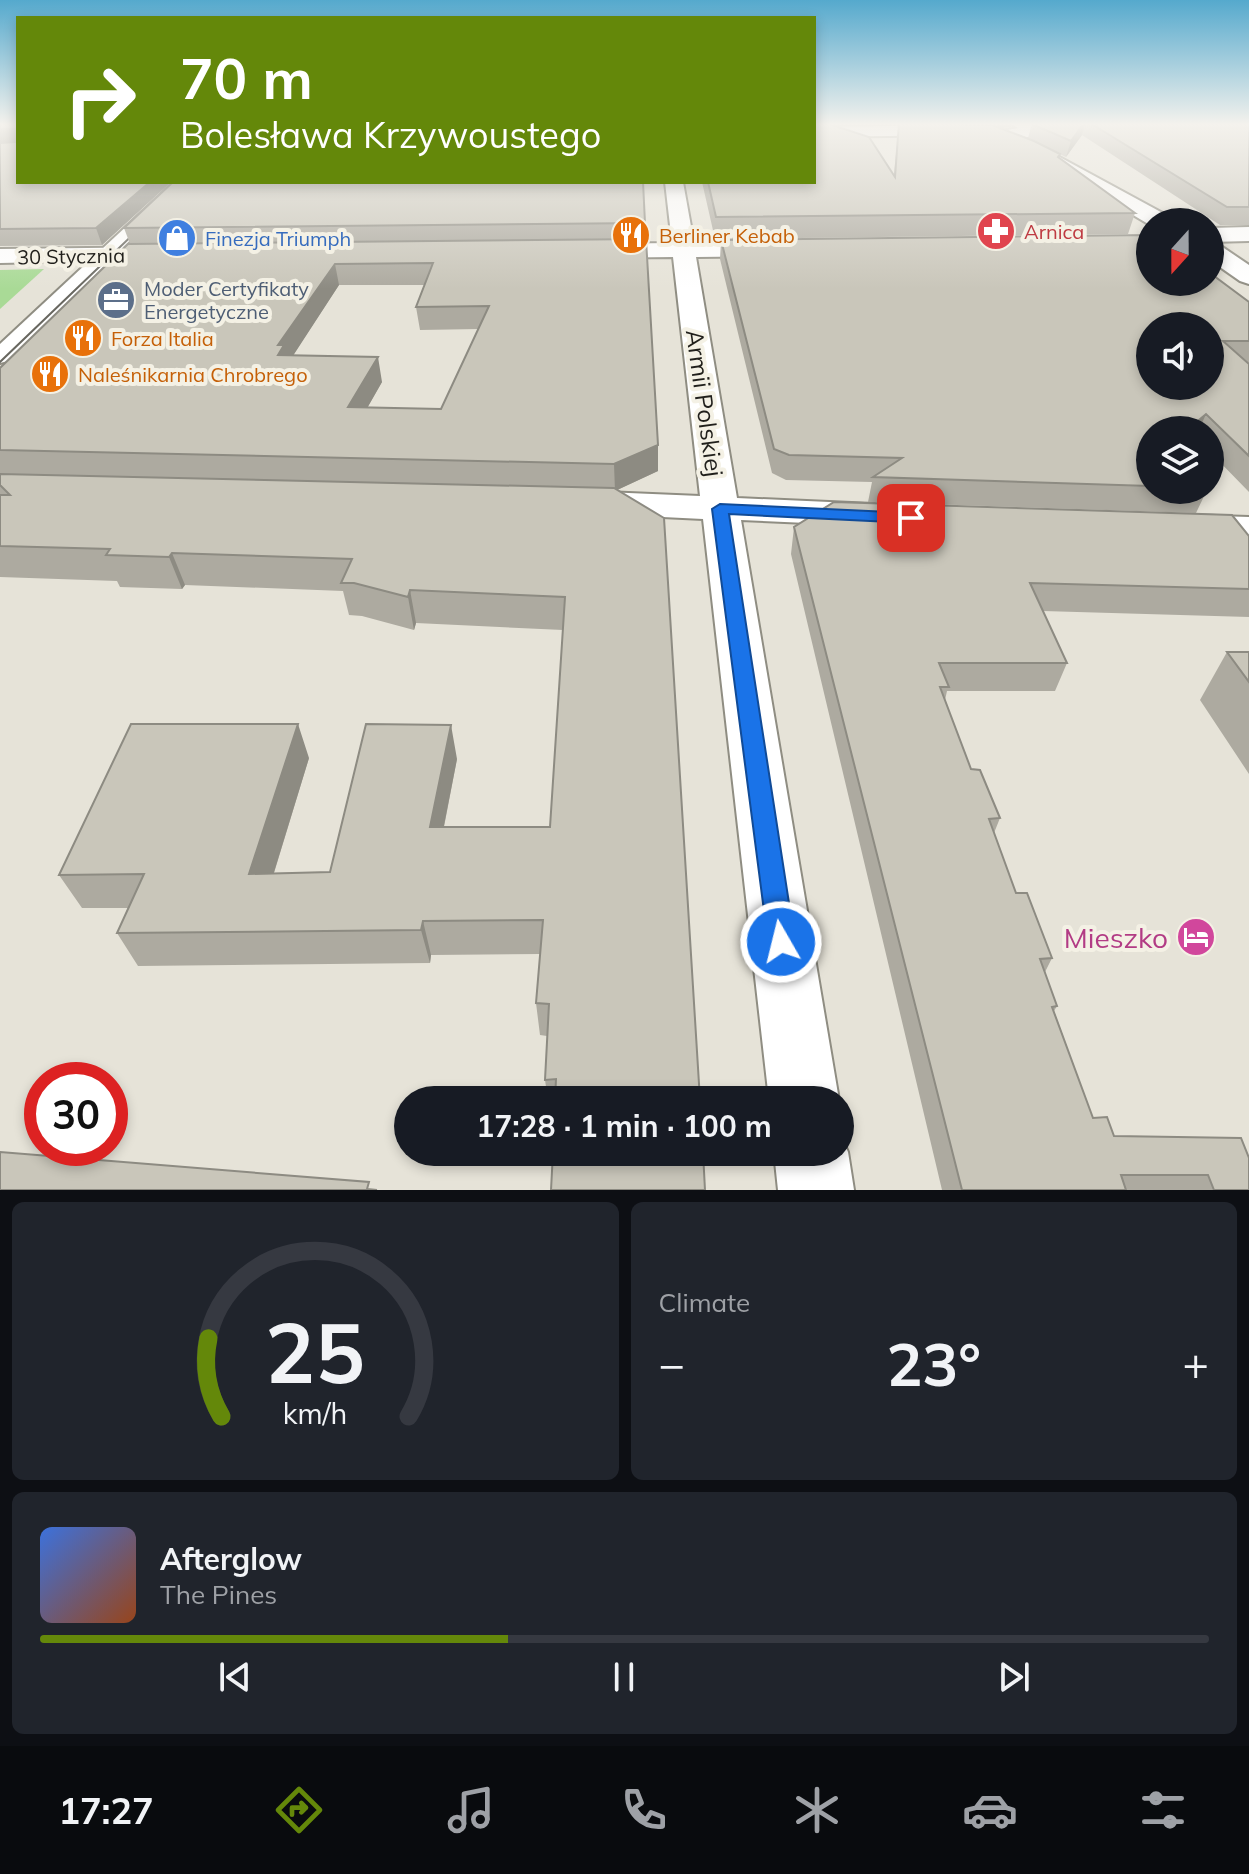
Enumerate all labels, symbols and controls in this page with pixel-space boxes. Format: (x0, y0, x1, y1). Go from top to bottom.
text: 70 m (180, 43, 313, 113)
icon: right (48, 48, 152, 152)
text: Bolesława Krzywoustego (180, 112, 601, 157)
north arrow (1136, 208, 1224, 296)
map controls (1136, 208, 1224, 504)
pharmacy icon: Arnica (975, 210, 1017, 252)
restaurant icon: Berliner Kebab (610, 214, 652, 256)
shop icon: Finezja Triumph (156, 217, 198, 259)
place label: Arnica (1024, 219, 1084, 244)
place label: Berliner Kebab (659, 223, 795, 248)
place label: Finezja Triumph (205, 226, 351, 251)
street label: 30 Stycznia (17, 243, 125, 269)
place label: Moder Certyfikaty Energetyczne (144, 276, 309, 324)
office icon: Moder Certyfikaty Energetyczne (95, 279, 137, 321)
button: sound (1136, 312, 1224, 400)
restaurant icon: Forza Italia (62, 317, 104, 359)
place label: Forza Italia (111, 326, 214, 351)
street label: Armii Polskiej (680, 327, 730, 479)
restaurant icon: Naleśnikarnia Chrobrego (29, 353, 71, 395)
place label: Naleśnikarnia Chrobrego (78, 362, 308, 387)
button: layers (1136, 416, 1224, 504)
pin (877, 484, 945, 552)
icon: arrive (889, 496, 933, 540)
position arrow (739, 900, 823, 984)
hotel icon: Mieszko (1175, 916, 1217, 958)
place label: Mieszko (1064, 920, 1168, 955)
speed limit sign: 30 (24, 1062, 128, 1166)
text: 17:28 · 1 min · 100 m (476, 1107, 772, 1145)
text: Climate (659, 1286, 750, 1319)
text: 25 (265, 1299, 365, 1404)
text: 23° (886, 1326, 981, 1401)
text: − (659, 1336, 685, 1391)
text: + (1183, 1336, 1209, 1391)
text: km/h (283, 1395, 348, 1431)
text: Afterglow (160, 1540, 302, 1578)
text: The Pines (160, 1578, 277, 1611)
icon: previous (213, 1655, 257, 1699)
icon: pause (602, 1655, 646, 1699)
icon: next (992, 1655, 1036, 1699)
icon: directions (271, 1782, 327, 1838)
icon: music (443, 1782, 499, 1838)
icon: phone (616, 1782, 672, 1838)
icon: climate (789, 1782, 845, 1838)
icon: car (962, 1782, 1018, 1838)
icon: filters (1135, 1782, 1191, 1838)
text: 17:27 (58, 1788, 154, 1833)

